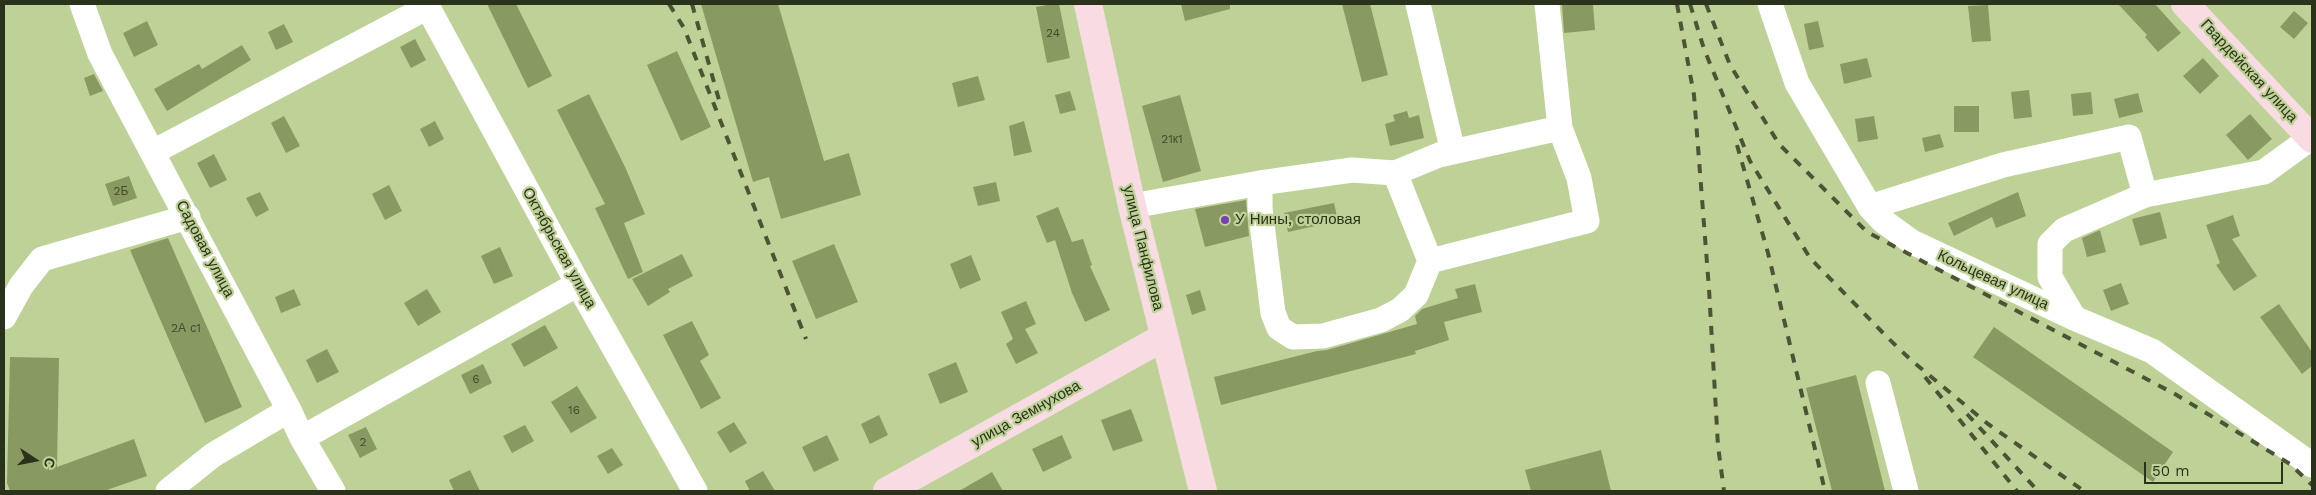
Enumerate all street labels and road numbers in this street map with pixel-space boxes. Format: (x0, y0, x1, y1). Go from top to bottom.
street label: Гвардейская улица (2197, 16, 2301, 126)
street label: Октябрьская улица (518, 184, 600, 312)
street label: улица Панфилова (1119, 184, 1167, 312)
street label: Садовая улица (172, 198, 238, 300)
street label: Кольцевая улица (1935, 246, 2051, 314)
street label: улица Земнухова (968, 377, 1084, 451)

